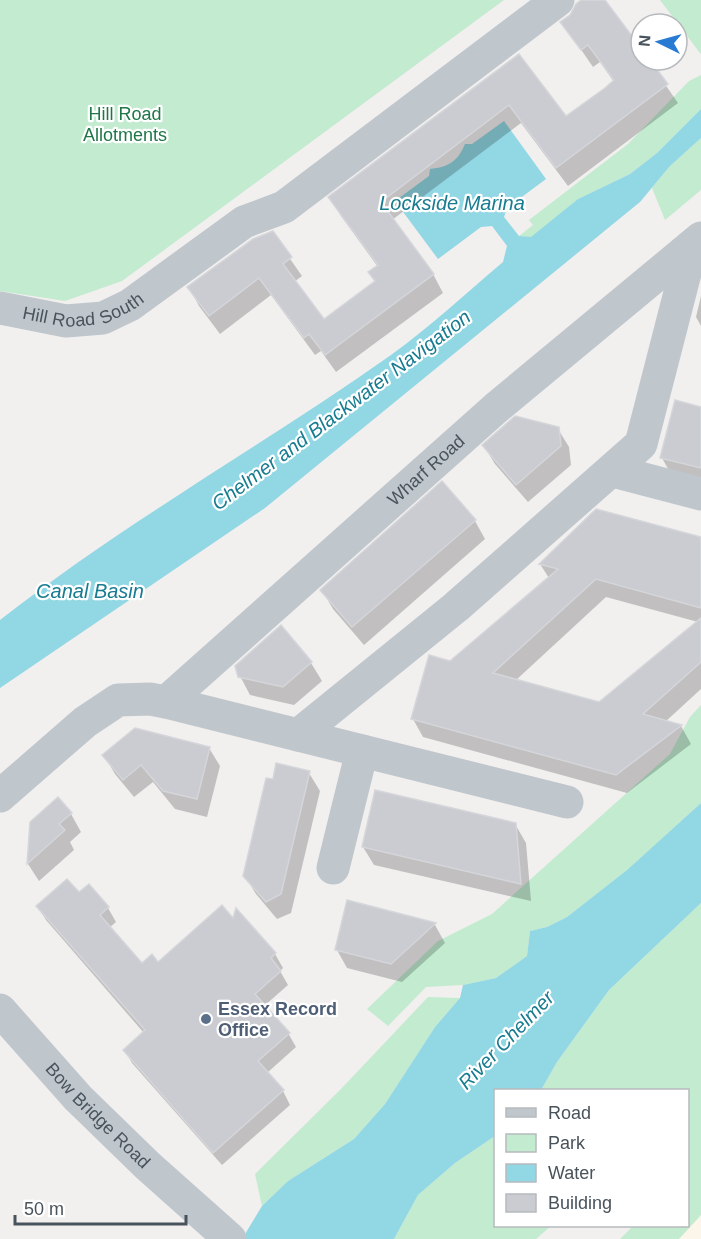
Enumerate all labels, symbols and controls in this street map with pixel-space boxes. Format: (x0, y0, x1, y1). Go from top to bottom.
north arrow (629, 12, 689, 72)
text: N (636, 34, 654, 47)
park label: Hill Road Allotments (83, 104, 167, 145)
water label: Lockside Marina (379, 192, 525, 214)
street label: Hill Road South (21, 289, 147, 331)
water label: Chelmer and Blackwater Navigation (207, 306, 475, 514)
street label: Wharf Road (384, 431, 469, 510)
water label: Canal Basin (36, 580, 144, 602)
water label: River Chelmer (454, 985, 559, 1094)
place label: Essex Record Office (218, 999, 337, 1040)
marker: Essex Record Office (199, 1012, 213, 1026)
street label: Bow Bridge Road (42, 1059, 154, 1172)
legend (494, 1089, 689, 1227)
text: Road (548, 1103, 591, 1123)
text: Park (548, 1133, 586, 1153)
text: Water (548, 1163, 595, 1183)
scale bar (15, 1188, 186, 1226)
text: Building (548, 1193, 612, 1213)
text: 50 m (24, 1199, 64, 1219)

